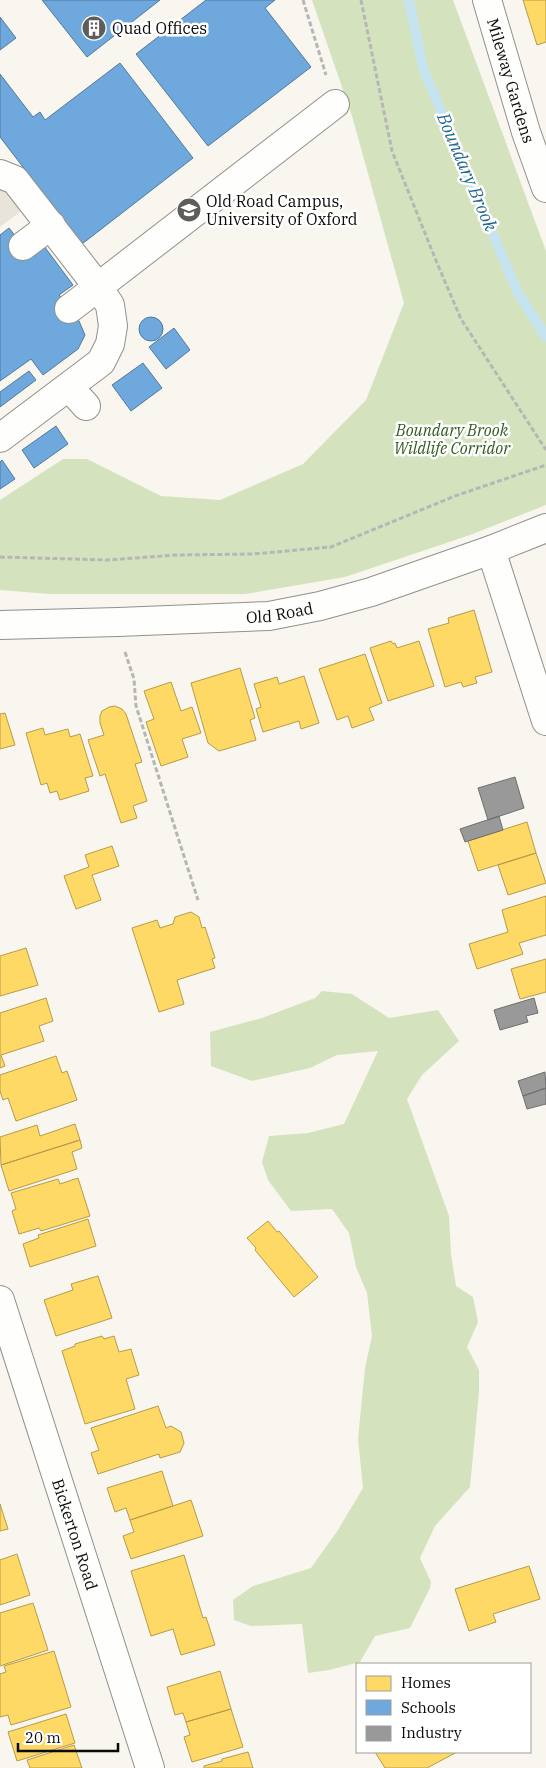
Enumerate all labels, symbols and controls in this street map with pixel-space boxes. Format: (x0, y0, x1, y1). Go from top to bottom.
building icon: Quad Offices (81, 15, 107, 41)
street label: Mileway Gardens (483, 16, 539, 146)
place label: Quad Offices (112, 18, 207, 38)
water label: Boundary Brook (432, 108, 503, 235)
place label: Old Road Campus, University of Oxford (206, 191, 358, 229)
school or university icon: Old Road Campus, University of Oxford (176, 197, 202, 223)
park label: Boundary Brook Wildlife Corridor (394, 420, 511, 458)
street label: Old Road (246, 598, 315, 627)
street label: Bickerton Road (48, 1476, 102, 1593)
legend (356, 1663, 531, 1753)
text: Homes (401, 1673, 451, 1692)
text: Schools (401, 1698, 456, 1717)
scale bar (18, 1720, 118, 1752)
text: Industry (401, 1723, 462, 1742)
text: 20 m (25, 1728, 61, 1747)

